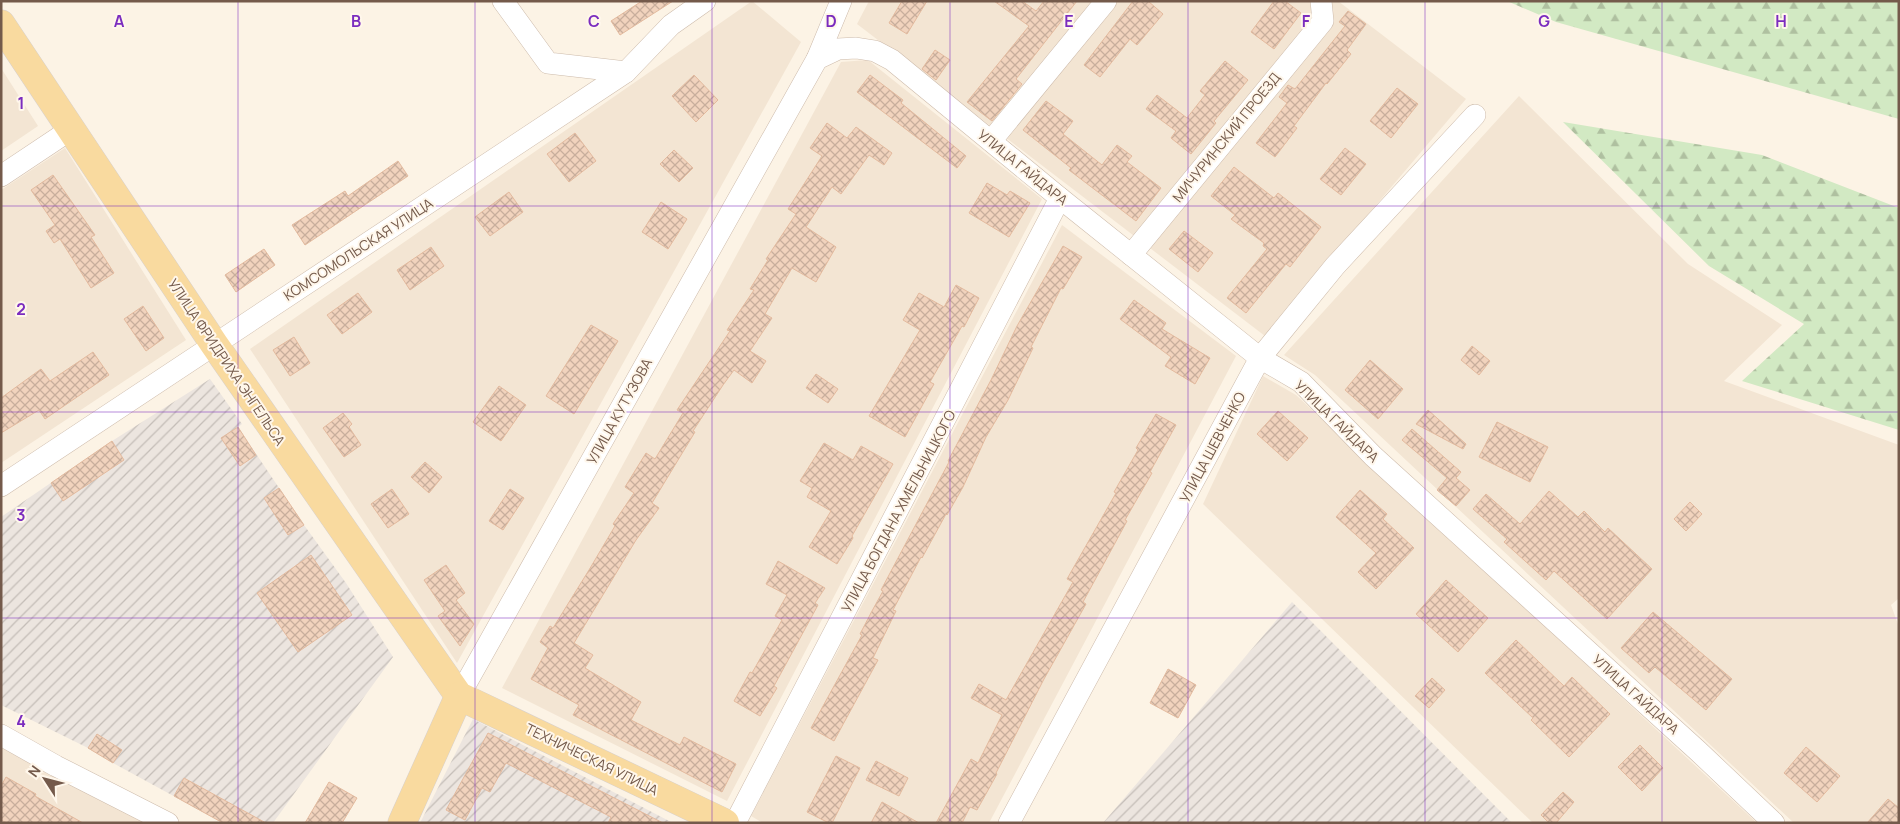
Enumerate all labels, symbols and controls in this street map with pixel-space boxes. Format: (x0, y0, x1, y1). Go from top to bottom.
text: A (114, 10, 125, 32)
text: B (351, 10, 361, 32)
text: C (588, 10, 600, 32)
text: D (825, 10, 837, 32)
text: E (1064, 10, 1074, 32)
text: F (1302, 10, 1311, 32)
text: G (1538, 10, 1550, 32)
text: H (1775, 10, 1787, 32)
street label: МИЧУРИНСКИЙ ПРОЕЗД (1168, 68, 1284, 206)
text: 1 (17, 92, 25, 114)
street label: УЛИЦА ГАЙДАРА (974, 125, 1072, 209)
street label: КОМСОМОЛЬСКАЯ УЛИЦА (280, 193, 437, 305)
street label: УЛИЦА ФРИДРИХА ЭНГЕЛЬСА (164, 275, 290, 449)
text: 2 (16, 298, 26, 320)
street label: УЛИЦА КУТУЗОВА (582, 354, 656, 468)
street label: УЛИЦА ГАЙДАРА (1291, 376, 1383, 466)
street label: УЛИЦА ШЕВЧЕНКО (1175, 388, 1249, 506)
street label: УЛИЦА БОГДАНА ХМЕЛЬНИЦКОГО (836, 407, 960, 615)
text: 3 (16, 504, 26, 526)
street label: УЛИЦА ГАЙДАРА (1589, 650, 1684, 738)
text: 4 (16, 710, 26, 732)
street label: ТЕХНИЧЕСКАЯ УЛИЦА (522, 719, 662, 799)
north arrow (20, 754, 70, 804)
text: N (23, 761, 45, 781)

